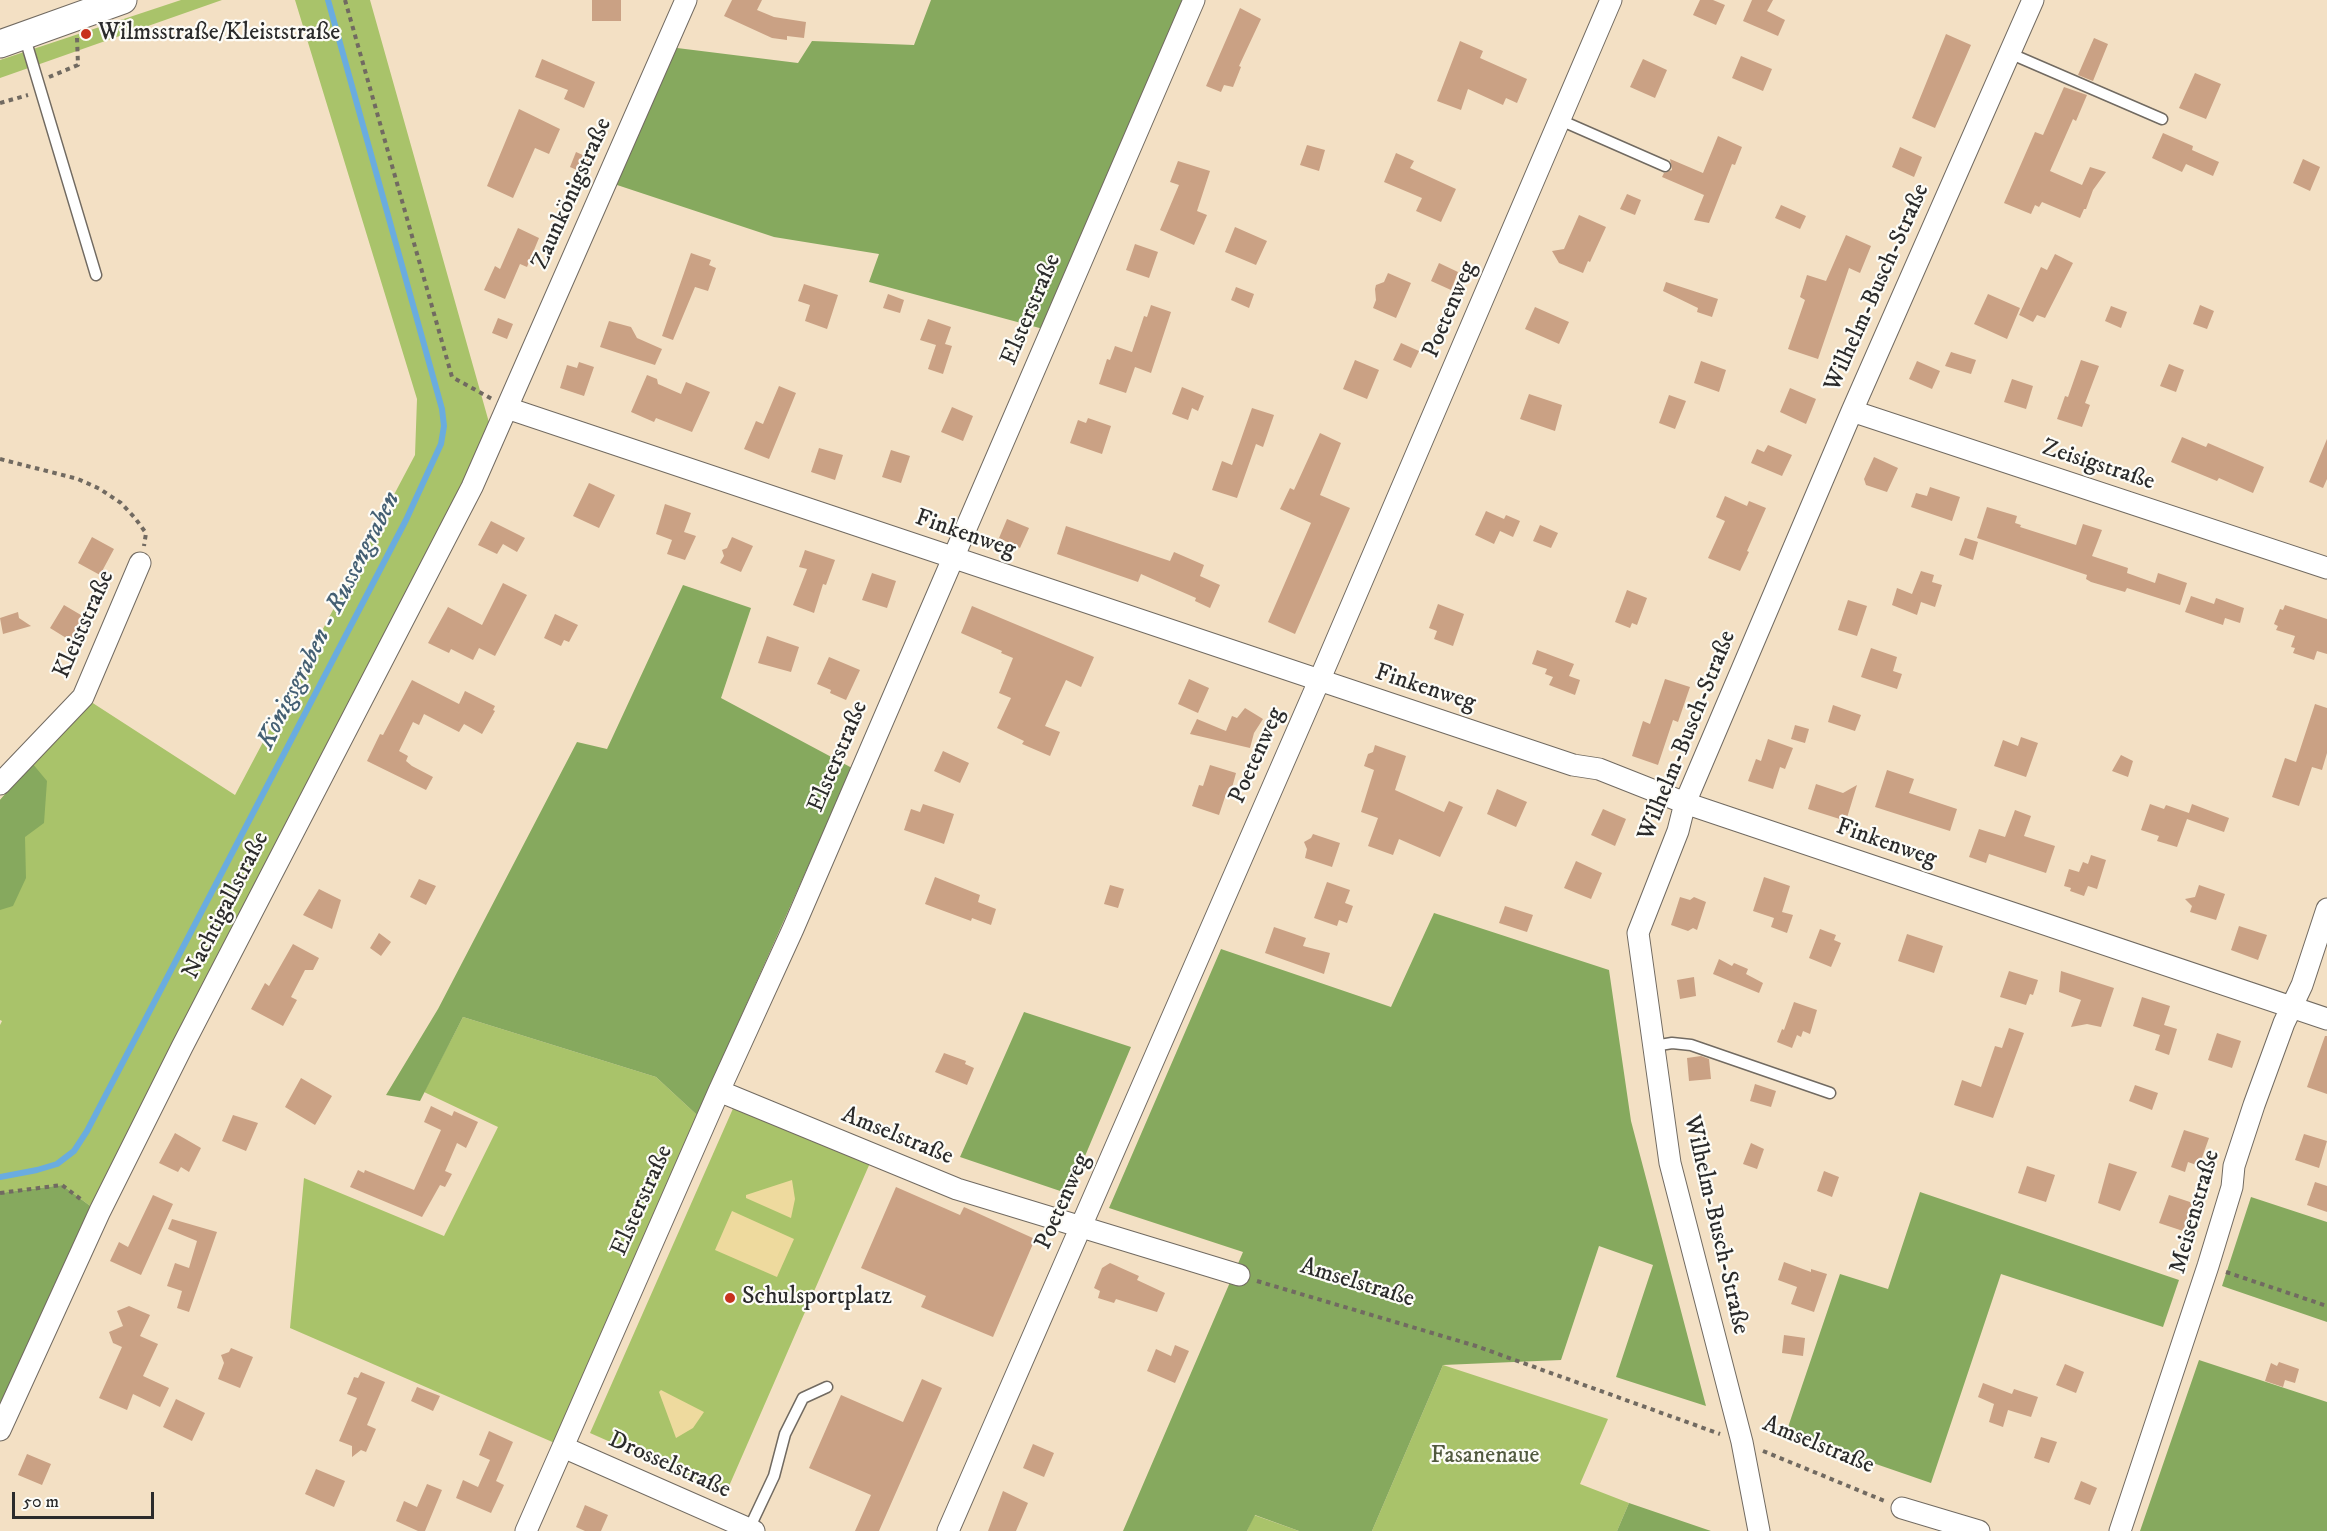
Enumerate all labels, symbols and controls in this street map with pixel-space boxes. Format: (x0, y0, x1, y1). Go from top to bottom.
place label: Wilmsstraße/Kleiststraße (98, 20, 340, 48)
marker: Wilmsstraße/Kleiststraße (79, 27, 93, 41)
street label: Zaunkönigstraße (527, 114, 619, 274)
street label: Wilhelm-Busch-Straße (1819, 180, 1937, 396)
street label: Elsterstraße (996, 250, 1068, 370)
street label: Poetenweg (1418, 257, 1484, 363)
street label: Zeisigstraße (2038, 434, 2158, 498)
water label: Königsgraben - Russengraben (252, 487, 408, 755)
street label: Finkenweg (911, 504, 1019, 566)
street label: Kleiststraße (48, 567, 122, 683)
street label: Wilhelm-Busch-Straße (1633, 627, 1743, 845)
street label: Finkenweg (1371, 659, 1479, 719)
street label: Elsterstraße (803, 697, 875, 817)
street label: Poetenweg (1224, 704, 1292, 808)
street label: Finkenweg (1832, 813, 1940, 875)
street label: Nachtigallstraße (178, 827, 276, 985)
street label: Amselstraße (837, 1102, 957, 1172)
street label: Wilhelm-Busch-Straße (1676, 1113, 1754, 1337)
street label: Elsterstraße (606, 1141, 680, 1261)
street label: Meisenstraße (2165, 1147, 2227, 1277)
street label: Poetenweg (1030, 1150, 1098, 1254)
street label: Amselstraße (1296, 1253, 1418, 1315)
place label: Schulsportplatz (742, 1284, 892, 1312)
marker: Schulsportplatz (723, 1291, 737, 1305)
street label: Amselstraße (1758, 1411, 1878, 1481)
street label: Drosselstraße (603, 1426, 735, 1506)
park label: Fasanenaue (1430, 1443, 1540, 1471)
scale bar (15, 1480, 158, 1518)
text: 50 m (23, 1491, 59, 1513)

